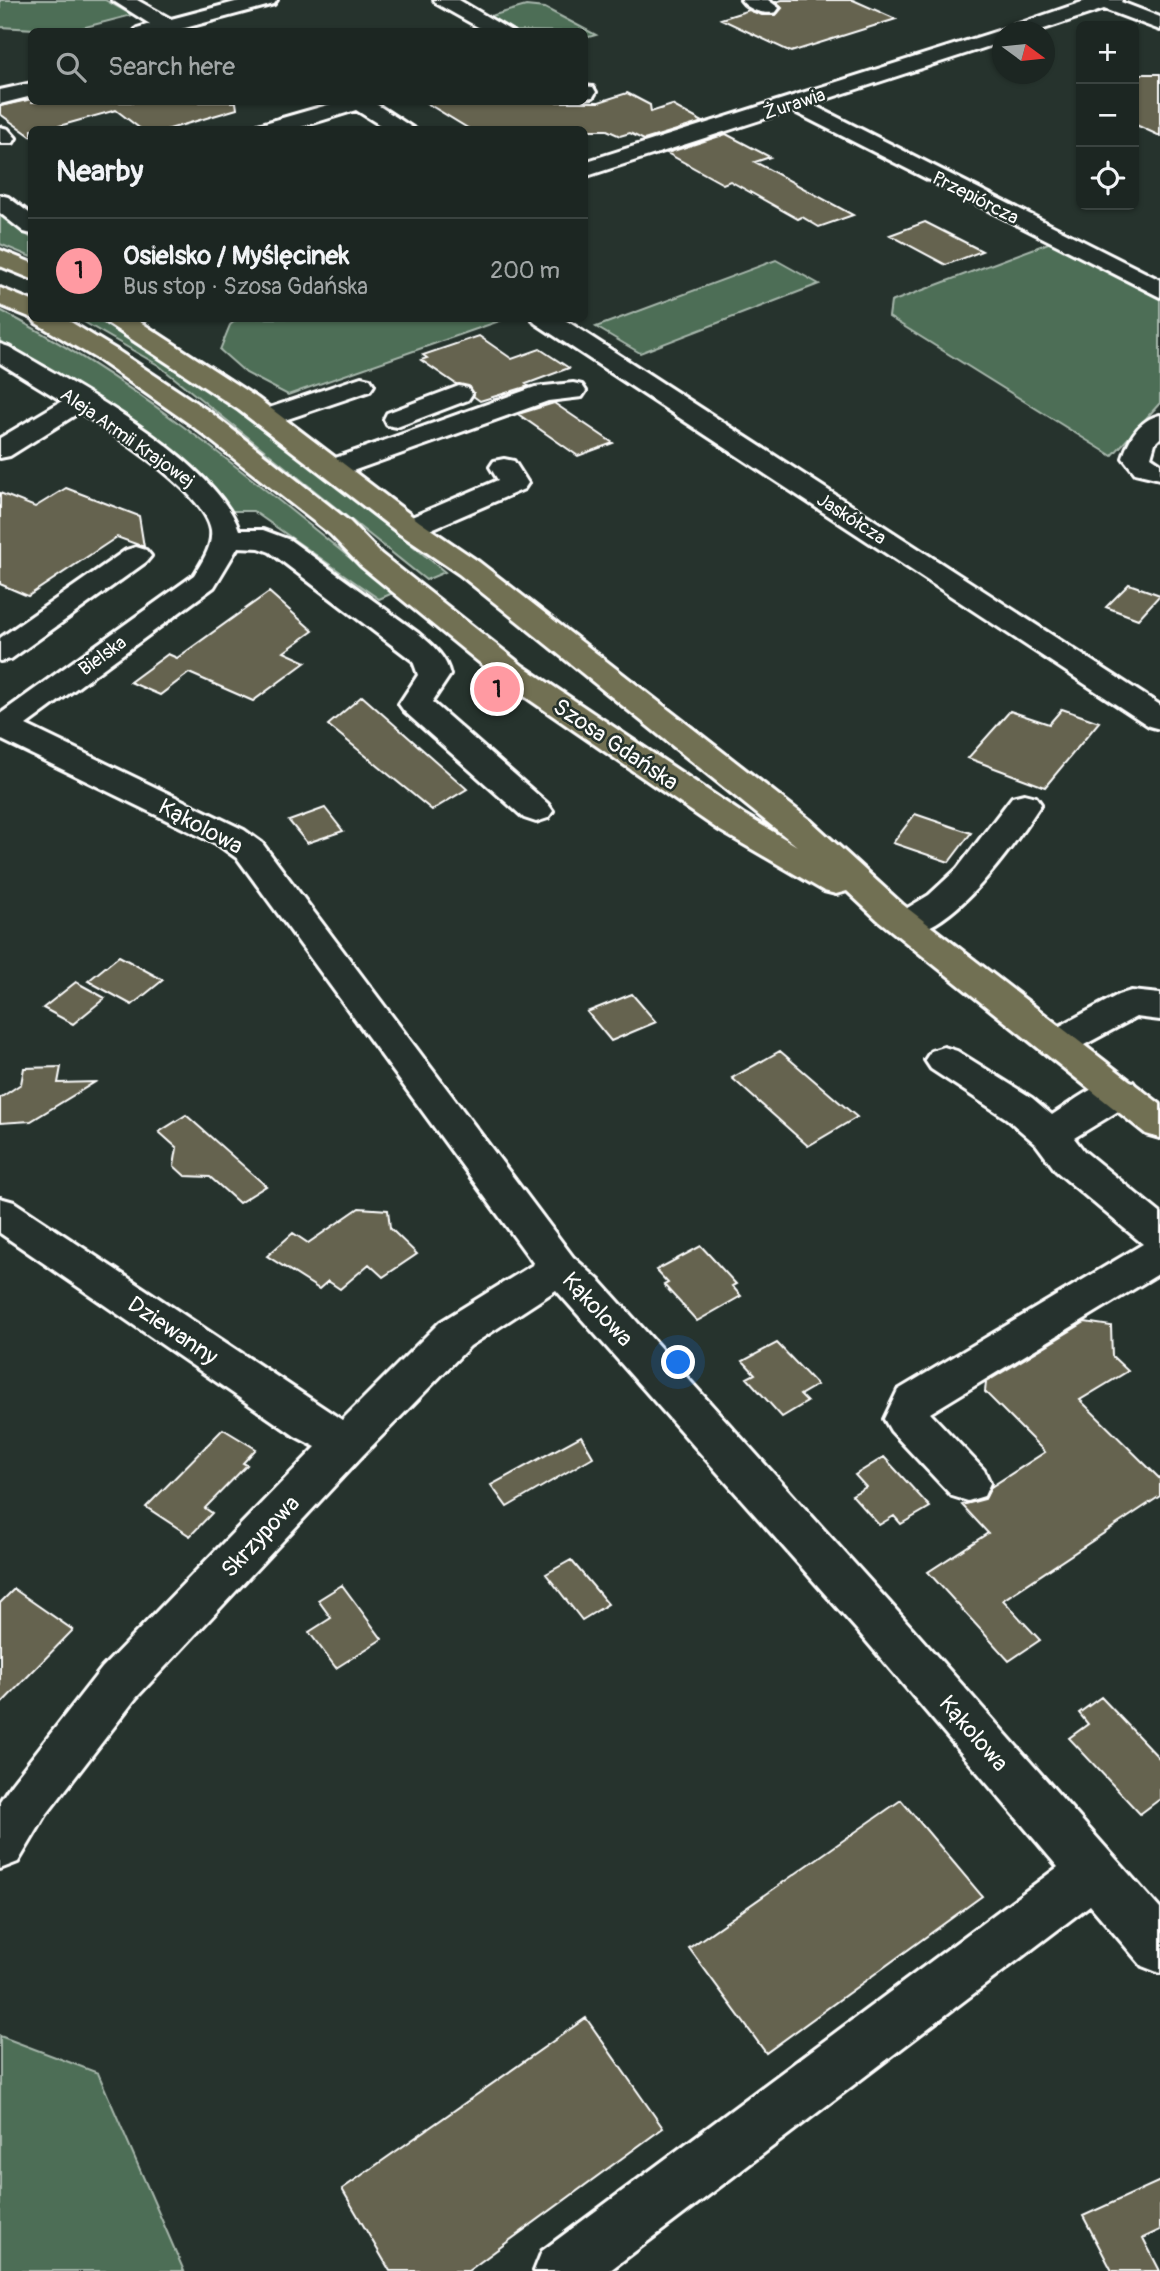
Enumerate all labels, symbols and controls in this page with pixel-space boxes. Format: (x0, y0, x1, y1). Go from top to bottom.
north arrow (992, 21, 1055, 84)
map controls (1076, 21, 1139, 210)
button: + (1076, 21, 1139, 84)
search box (28, 28, 588, 105)
icon: search (52, 48, 90, 86)
text: Search here (108, 51, 235, 83)
street label: Żurawia (760, 83, 828, 125)
button: − (1076, 84, 1139, 147)
button: locate (1076, 147, 1139, 210)
text: Nearby (56, 153, 143, 190)
street label: Przepiórcza (928, 166, 1023, 230)
text: Osielsko / Myślęcinek (123, 240, 349, 272)
text: 1 (75, 256, 84, 285)
text: 200 m (490, 256, 560, 285)
text: Bus stop · Szosa Gdańska (123, 272, 368, 301)
street label: Aleja Armii Krajowej (56, 383, 199, 493)
street label: Jaskółcza (812, 488, 891, 550)
street label: Bielska (74, 630, 131, 681)
pin: 1 (474, 663, 520, 715)
street label: Szosa Gdańska (548, 692, 684, 797)
street label: Kąkolowa (154, 792, 248, 861)
street label: Kąkolowa (556, 1266, 639, 1353)
street label: Dziewanny (122, 1290, 224, 1371)
your location (661, 1345, 695, 1379)
street label: Skrzypowa (215, 1489, 306, 1584)
street label: Kąkolowa (933, 1689, 1015, 1777)

